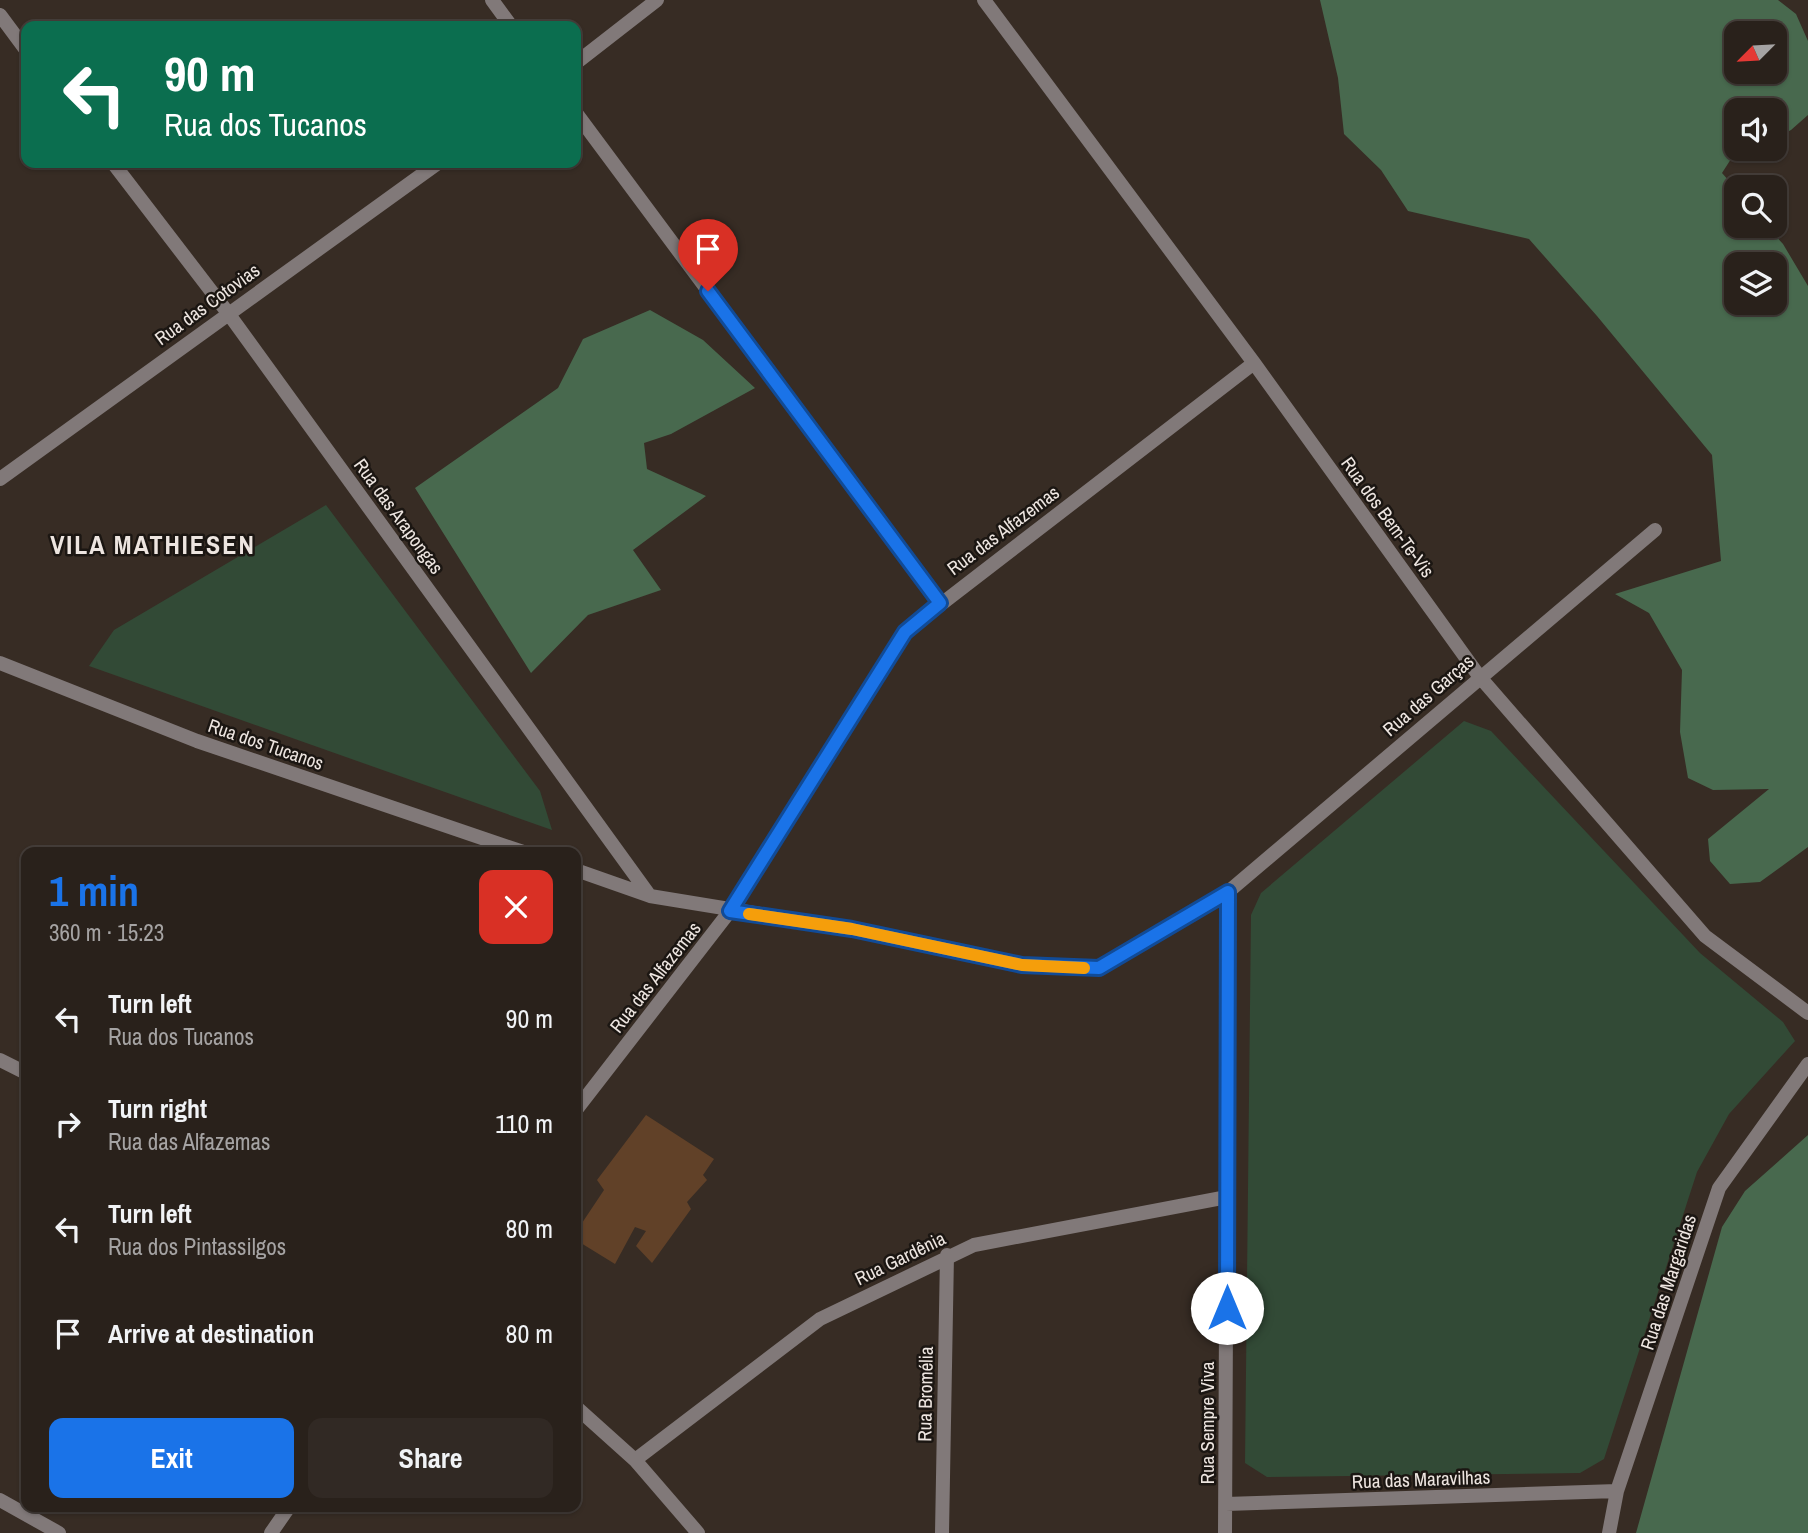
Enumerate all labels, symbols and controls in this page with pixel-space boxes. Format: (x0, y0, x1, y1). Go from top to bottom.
north arrow (1724, 21, 1787, 84)
map controls (1724, 21, 1787, 315)
text: 90 m (164, 40, 256, 106)
icon: left (49, 49, 140, 140)
button: sound (1724, 98, 1787, 161)
text: Rua dos Tucanos (164, 103, 367, 146)
button: search (1724, 175, 1787, 238)
pin (678, 219, 738, 291)
icon: arrive (689, 230, 727, 268)
button: layers (1724, 252, 1787, 315)
street label: Rua das Cotovias (149, 257, 265, 351)
street label: Rua dos Bem-Te-Vis (1335, 451, 1441, 583)
street label: Rua das Arapongas (348, 453, 450, 579)
street label: Rua das Alfazemas (942, 479, 1065, 581)
district label: VILA MATHIESEN (50, 527, 256, 562)
street label: Rua das Garças (1377, 648, 1479, 742)
street label: Rua dos Tucanos (205, 712, 327, 776)
text: 1 min (49, 863, 139, 919)
button: close (479, 870, 553, 944)
street label: Rua das Alfazemas (603, 916, 707, 1038)
text: 360 m · 15:23 (49, 917, 164, 948)
text: Turn left (108, 986, 192, 1021)
icon: left (49, 1000, 87, 1038)
text: 90 m (506, 1001, 553, 1036)
text: Rua dos Tucanos (108, 1021, 254, 1052)
text: Turn right (108, 1091, 207, 1126)
icon: right (49, 1105, 87, 1143)
text: 110 m (495, 1106, 553, 1141)
text: Rua das Alfazemas (108, 1126, 271, 1157)
text: Turn left (108, 1196, 192, 1231)
icon: left (49, 1210, 87, 1248)
text: 80 m (506, 1211, 553, 1246)
street label: Rua das Margaridas (1634, 1211, 1702, 1353)
street label: Rua Gardênia (850, 1225, 950, 1291)
text: Rua dos Pintassilgos (108, 1231, 286, 1262)
position arrow (1190, 1271, 1264, 1345)
icon: arrive (49, 1315, 87, 1353)
text: Arrive at destination (108, 1316, 314, 1351)
text: 80 m (506, 1316, 553, 1351)
street label: Rua Bromélia (911, 1346, 939, 1442)
street label: Rua Sempre Viva (1194, 1361, 1220, 1484)
button: Exit (49, 1418, 294, 1498)
button: Share (308, 1418, 553, 1498)
street label: Rua das Maravilhas (1351, 1464, 1491, 1494)

